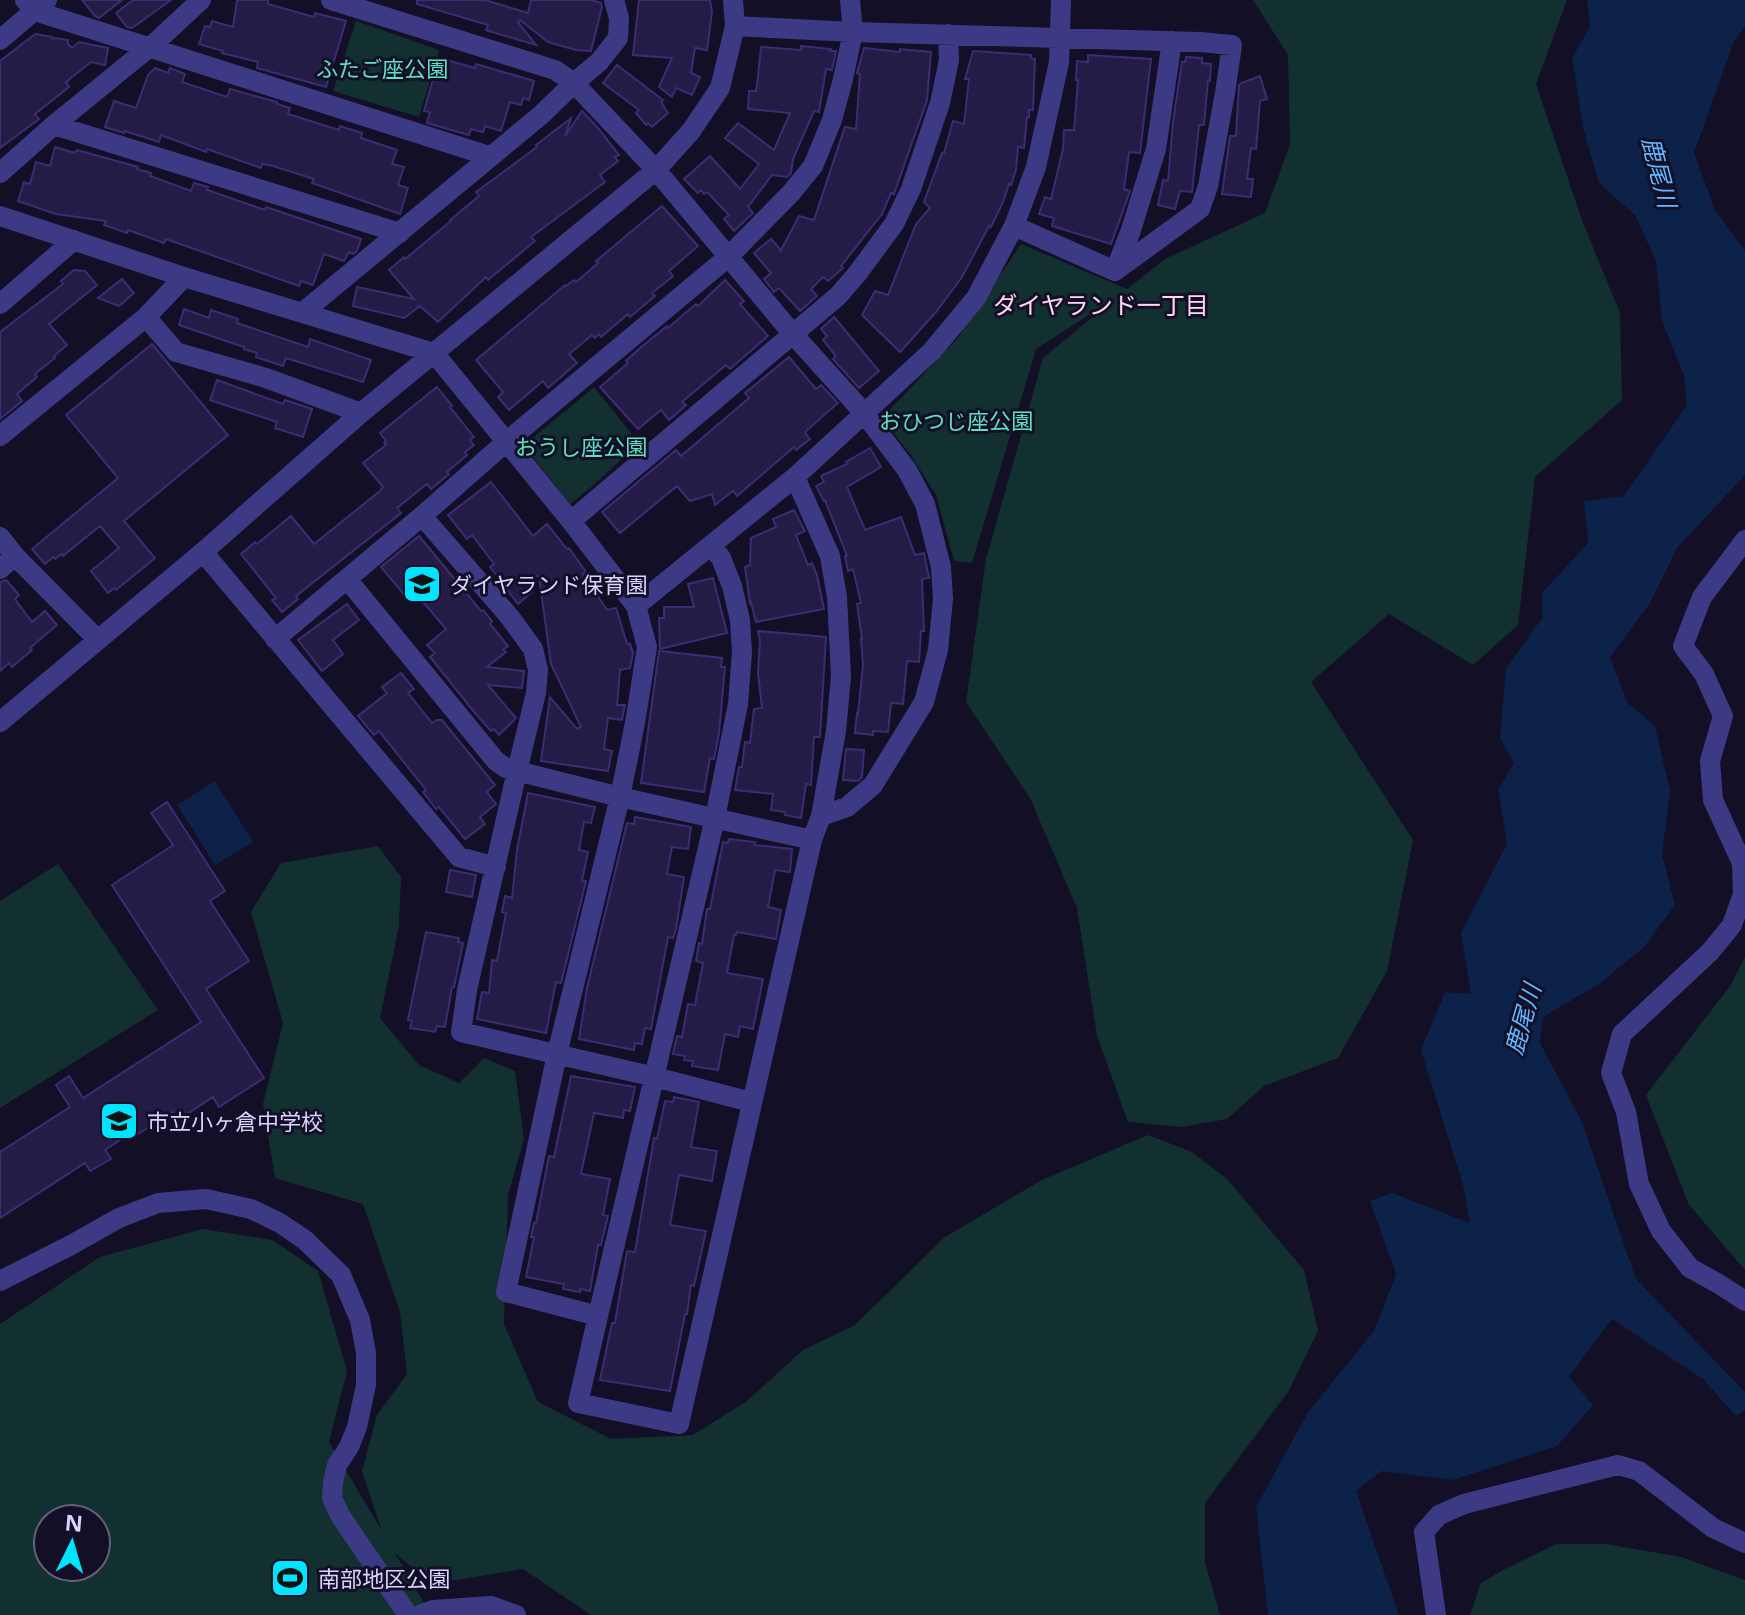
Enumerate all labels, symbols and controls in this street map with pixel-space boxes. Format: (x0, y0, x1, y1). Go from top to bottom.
park label: ふたご座公園 (316, 53, 448, 83)
water label: 鹿尾川 (1635, 133, 1685, 214)
district label: ダイヤランド一丁目 (993, 288, 1209, 321)
park label: おひつじ座公園 (879, 405, 1033, 435)
park label: おうし座公園 (515, 431, 647, 461)
school or university icon: ダイヤランド保育園 (401, 563, 443, 605)
place label: ダイヤランド保育園 (450, 569, 647, 599)
water label: 鹿尾川 (1496, 977, 1549, 1058)
school or university icon: 市立小ヶ倉中学校 (98, 1100, 140, 1142)
place label: 市立小ヶ倉中学校 (147, 1106, 323, 1136)
north arrow (32, 1503, 112, 1583)
text: N (64, 1506, 84, 1538)
sports icon: 南部地区公園 (269, 1557, 311, 1599)
place label: 南部地区公園 (318, 1563, 450, 1593)

